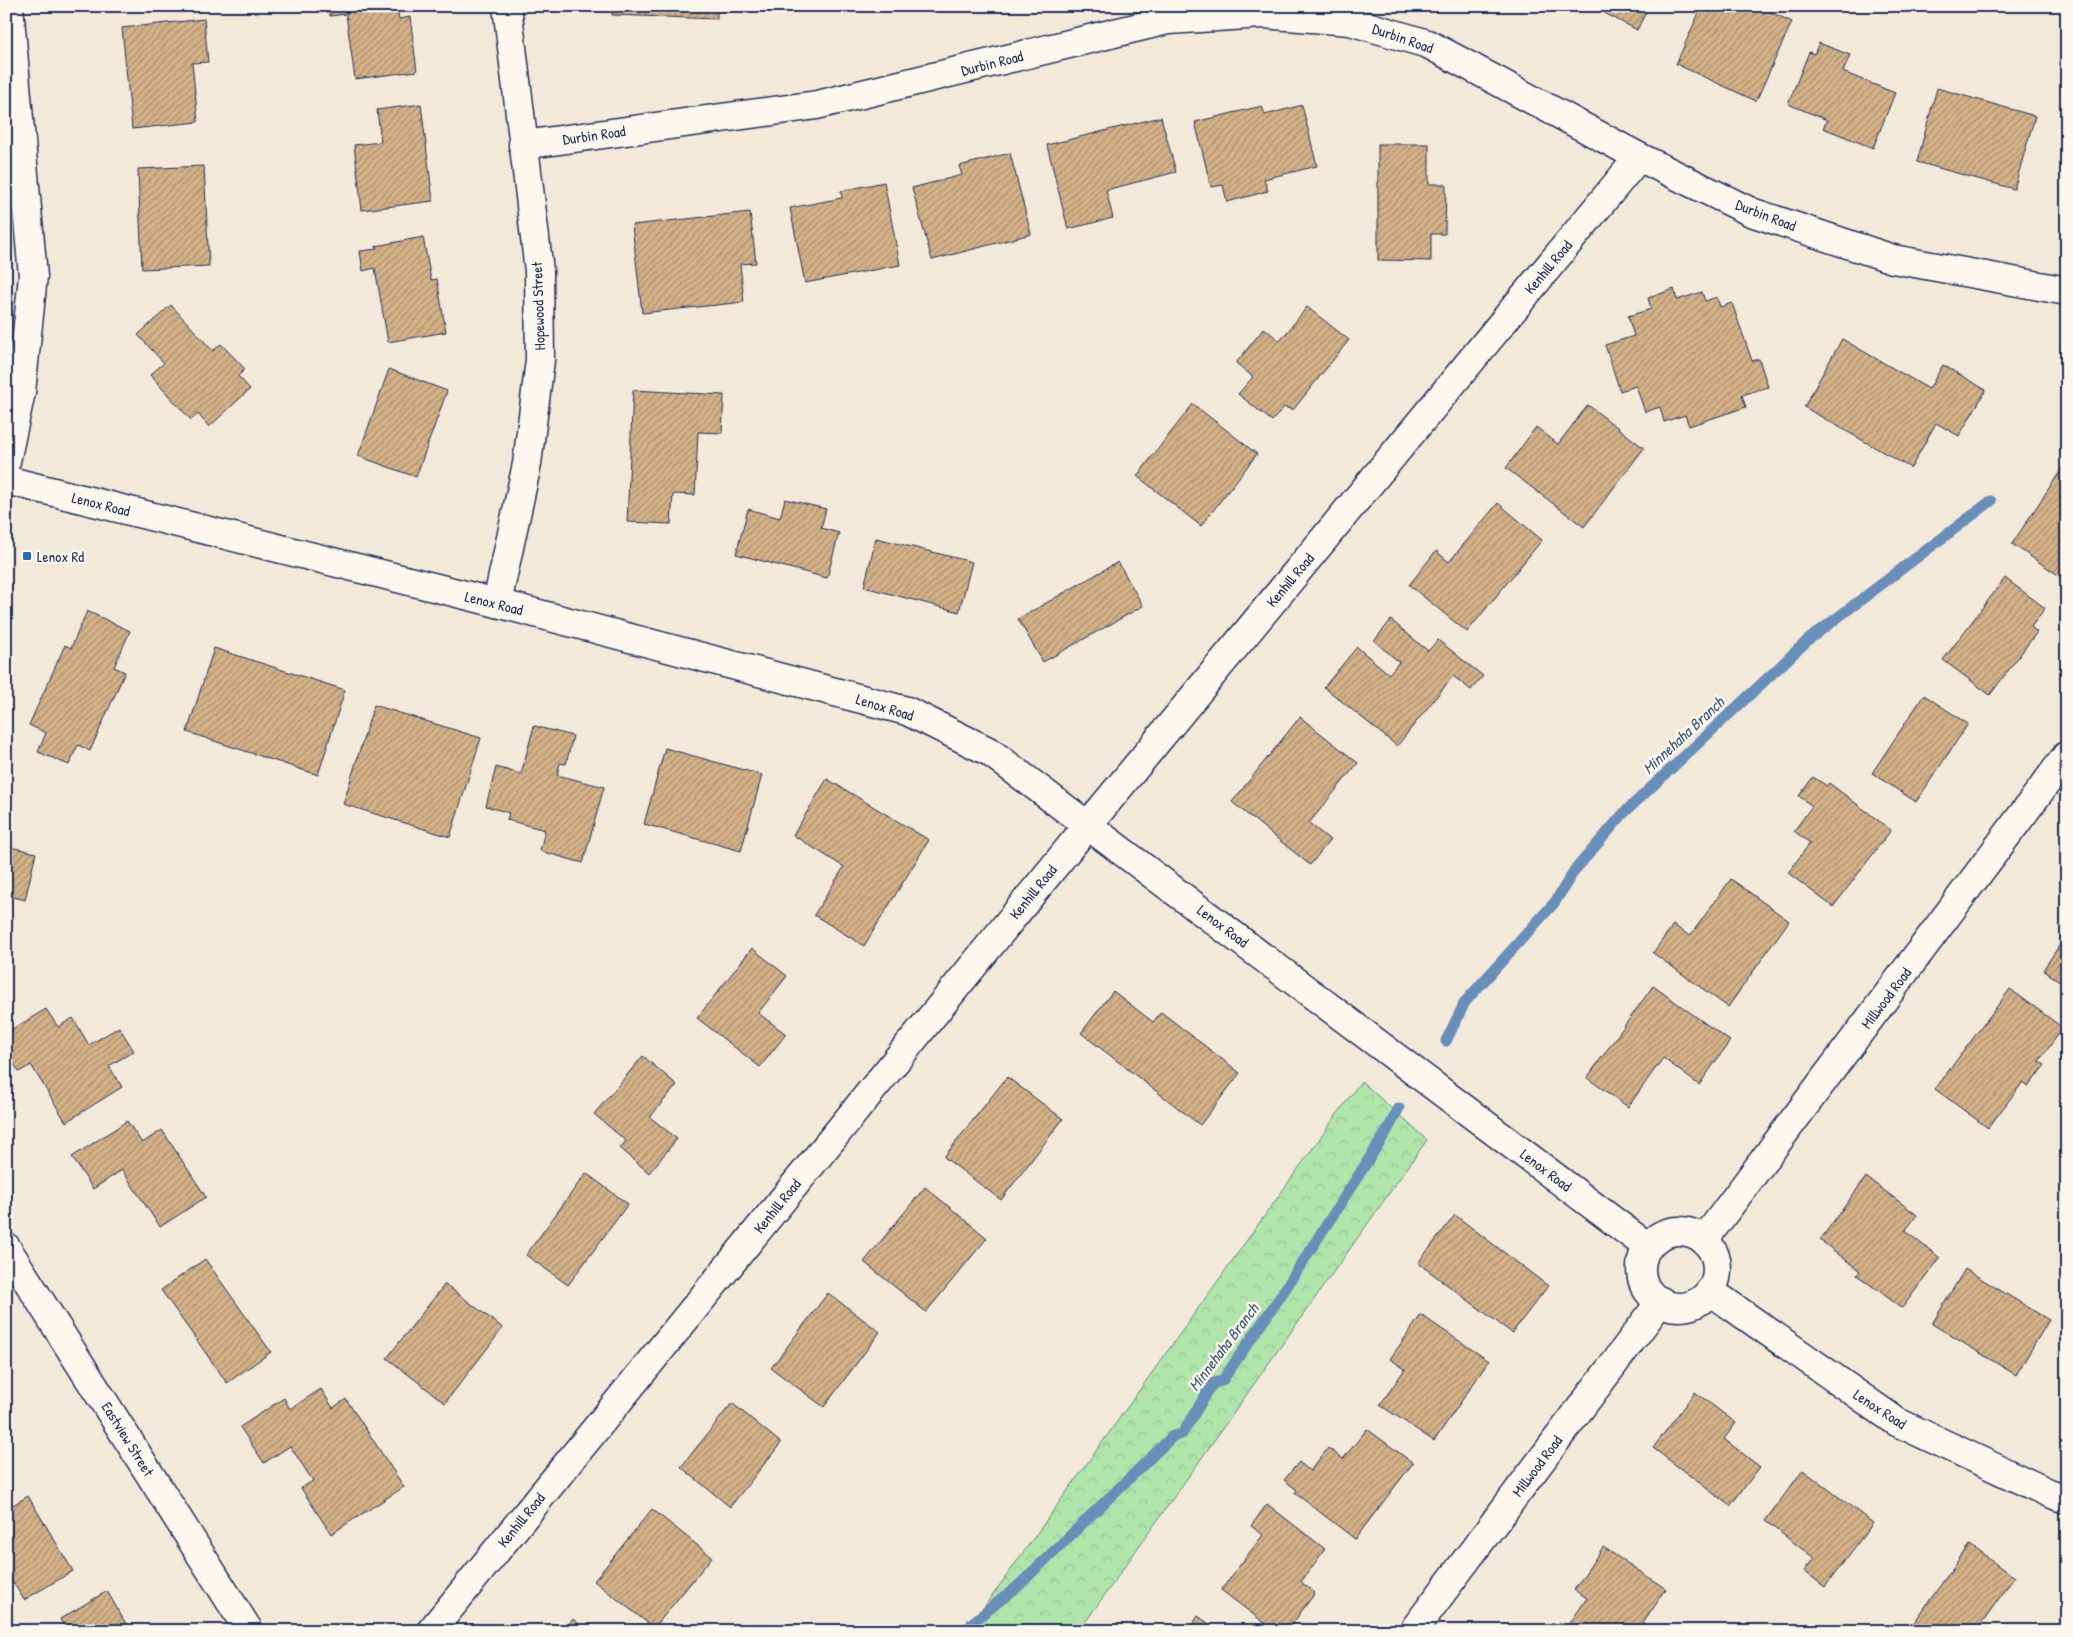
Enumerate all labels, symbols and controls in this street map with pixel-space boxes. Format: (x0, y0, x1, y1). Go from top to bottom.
street label: Durbin Road (1370, 18, 1436, 58)
street label: Durbin Road (959, 45, 1025, 81)
street label: Durbin Road (561, 120, 627, 150)
street label: Durbin Road (1733, 194, 1799, 236)
street label: Kenhill Road (1519, 235, 1577, 299)
street label: Hopewood Street (526, 260, 550, 351)
street label: Lenox Road (70, 487, 132, 521)
place label: Lenox Rd (37, 546, 84, 567)
street label: Kenhill Road (1261, 548, 1319, 612)
marker: Lenox Rd (21, 550, 33, 562)
street label: Lenox Road (463, 586, 525, 620)
street label: Lenox Road (854, 688, 916, 726)
water label: Minnehaha Branch (1637, 691, 1730, 779)
street label: Kenhill Road (1004, 860, 1062, 924)
street label: Lenox Road (1193, 900, 1253, 952)
street label: Millwood Road (1856, 963, 1916, 1033)
street label: Lenox Road (1516, 1144, 1576, 1196)
street label: Kenhill Road (748, 1174, 806, 1238)
water label: Minnehaha Branch (1183, 1298, 1264, 1395)
street label: Lenox Road (1849, 1384, 1911, 1434)
street label: Eastview Street (97, 1398, 160, 1481)
street label: Millwood Road (1507, 1431, 1567, 1501)
street label: Kenhill Road (492, 1488, 550, 1552)

